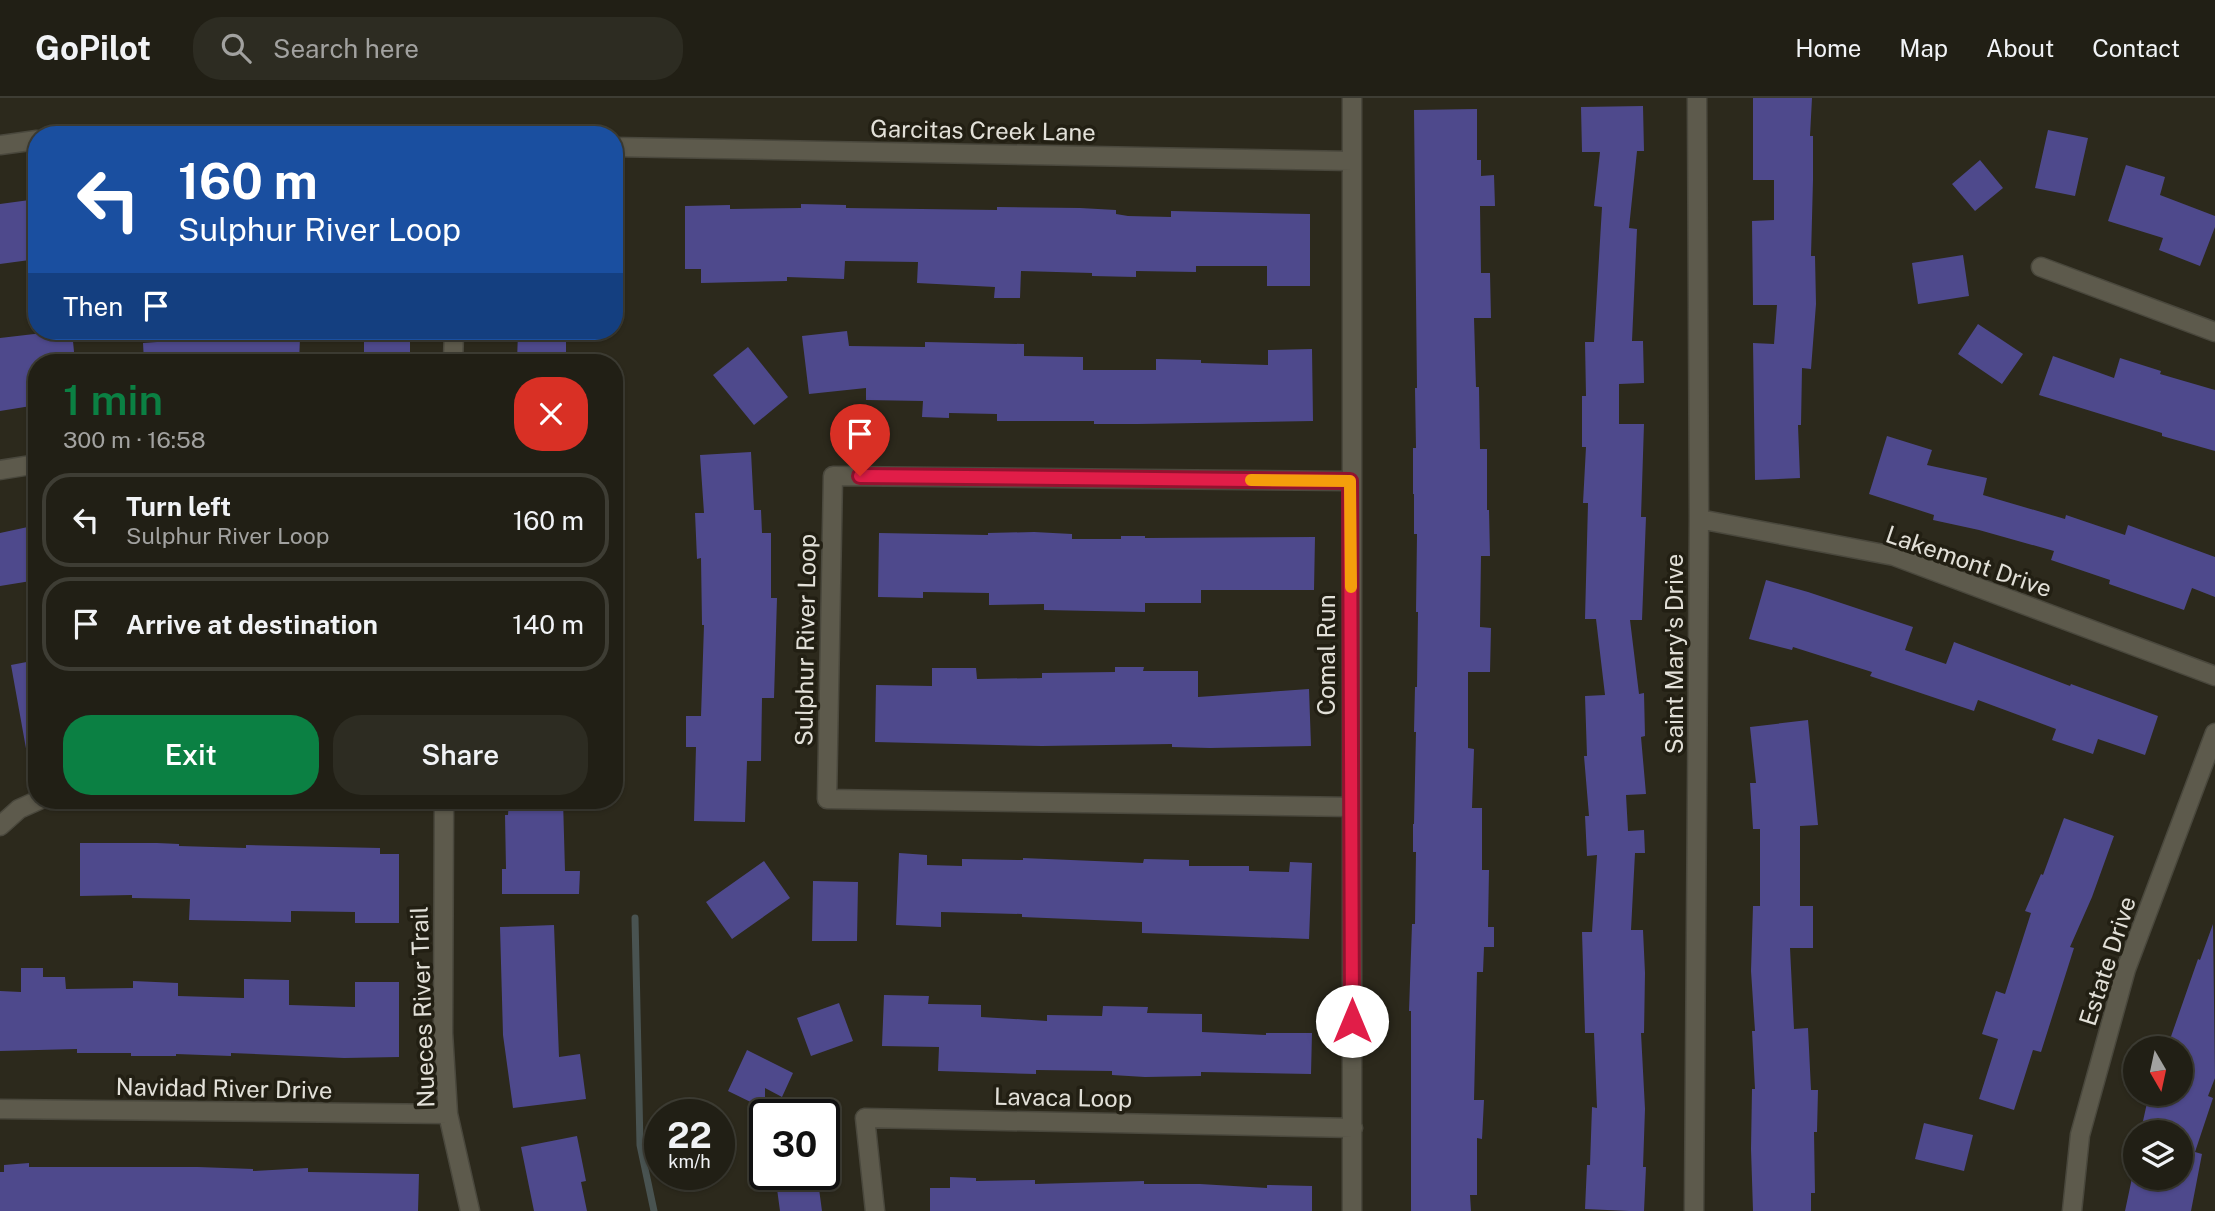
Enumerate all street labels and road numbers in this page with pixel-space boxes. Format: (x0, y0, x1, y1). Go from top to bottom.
street label: Garcitas Creek Lane (870, 114, 1096, 146)
street label: Lakemont Drive (1882, 520, 2056, 602)
street label: Sulphur River Loop (789, 534, 821, 746)
street label: Saint Mary's Drive (1660, 554, 1688, 754)
street label: Comal Run (1312, 594, 1340, 716)
street label: Estate Drive (2073, 893, 2141, 1029)
street label: Nueces River Trail (404, 906, 440, 1108)
street label: Navidad River Drive (115, 1072, 333, 1104)
street label: Lavaca Loop (994, 1082, 1132, 1112)

